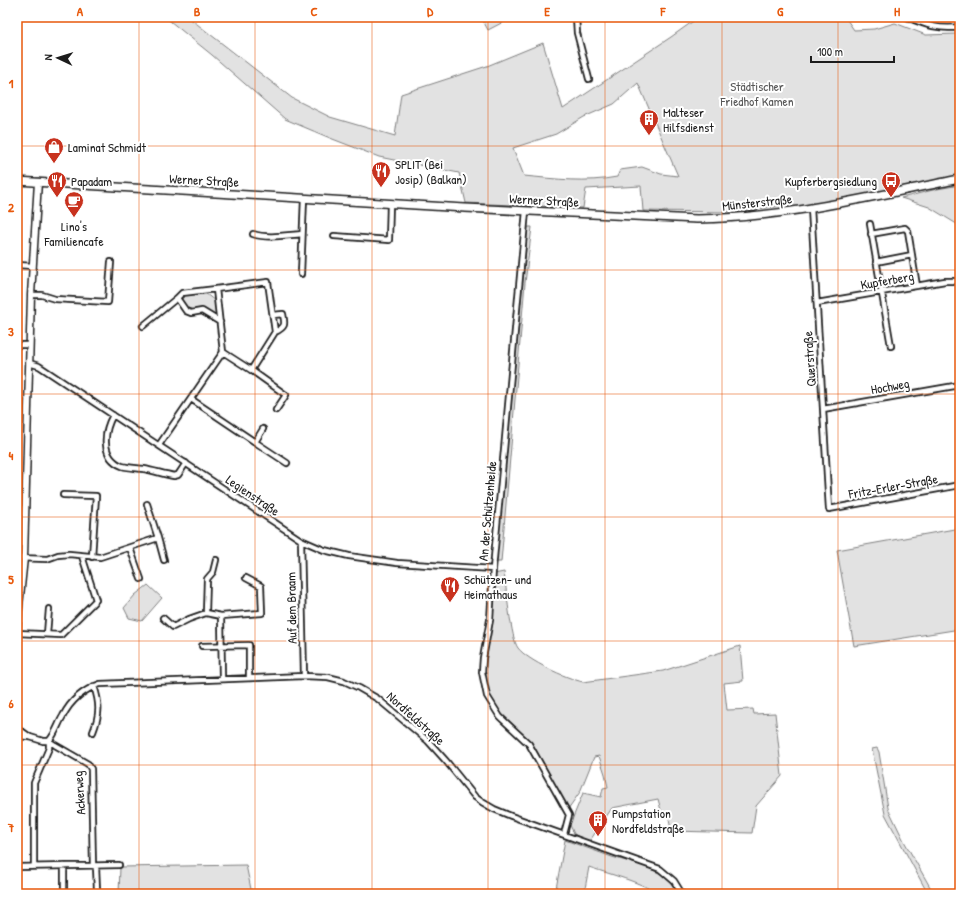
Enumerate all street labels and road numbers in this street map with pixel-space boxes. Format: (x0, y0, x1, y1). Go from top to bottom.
street label: Werner Straße (169, 169, 239, 191)
street label: Werner Straße (509, 189, 579, 211)
street label: Münsterstraße (721, 189, 793, 215)
street label: Kupferberg (859, 266, 915, 294)
street label: Querstraße (798, 331, 820, 387)
street label: Hochweg (869, 374, 911, 398)
street label: An der Schützenheide (474, 460, 500, 562)
street label: Fritz-Erler-Straße (846, 469, 939, 503)
street label: Legienstraße (223, 470, 283, 520)
street label: Auf dem Braam (281, 572, 301, 644)
street label: Nordfeldstraße (383, 687, 449, 749)
street label: Ackerweg (68, 770, 90, 816)

